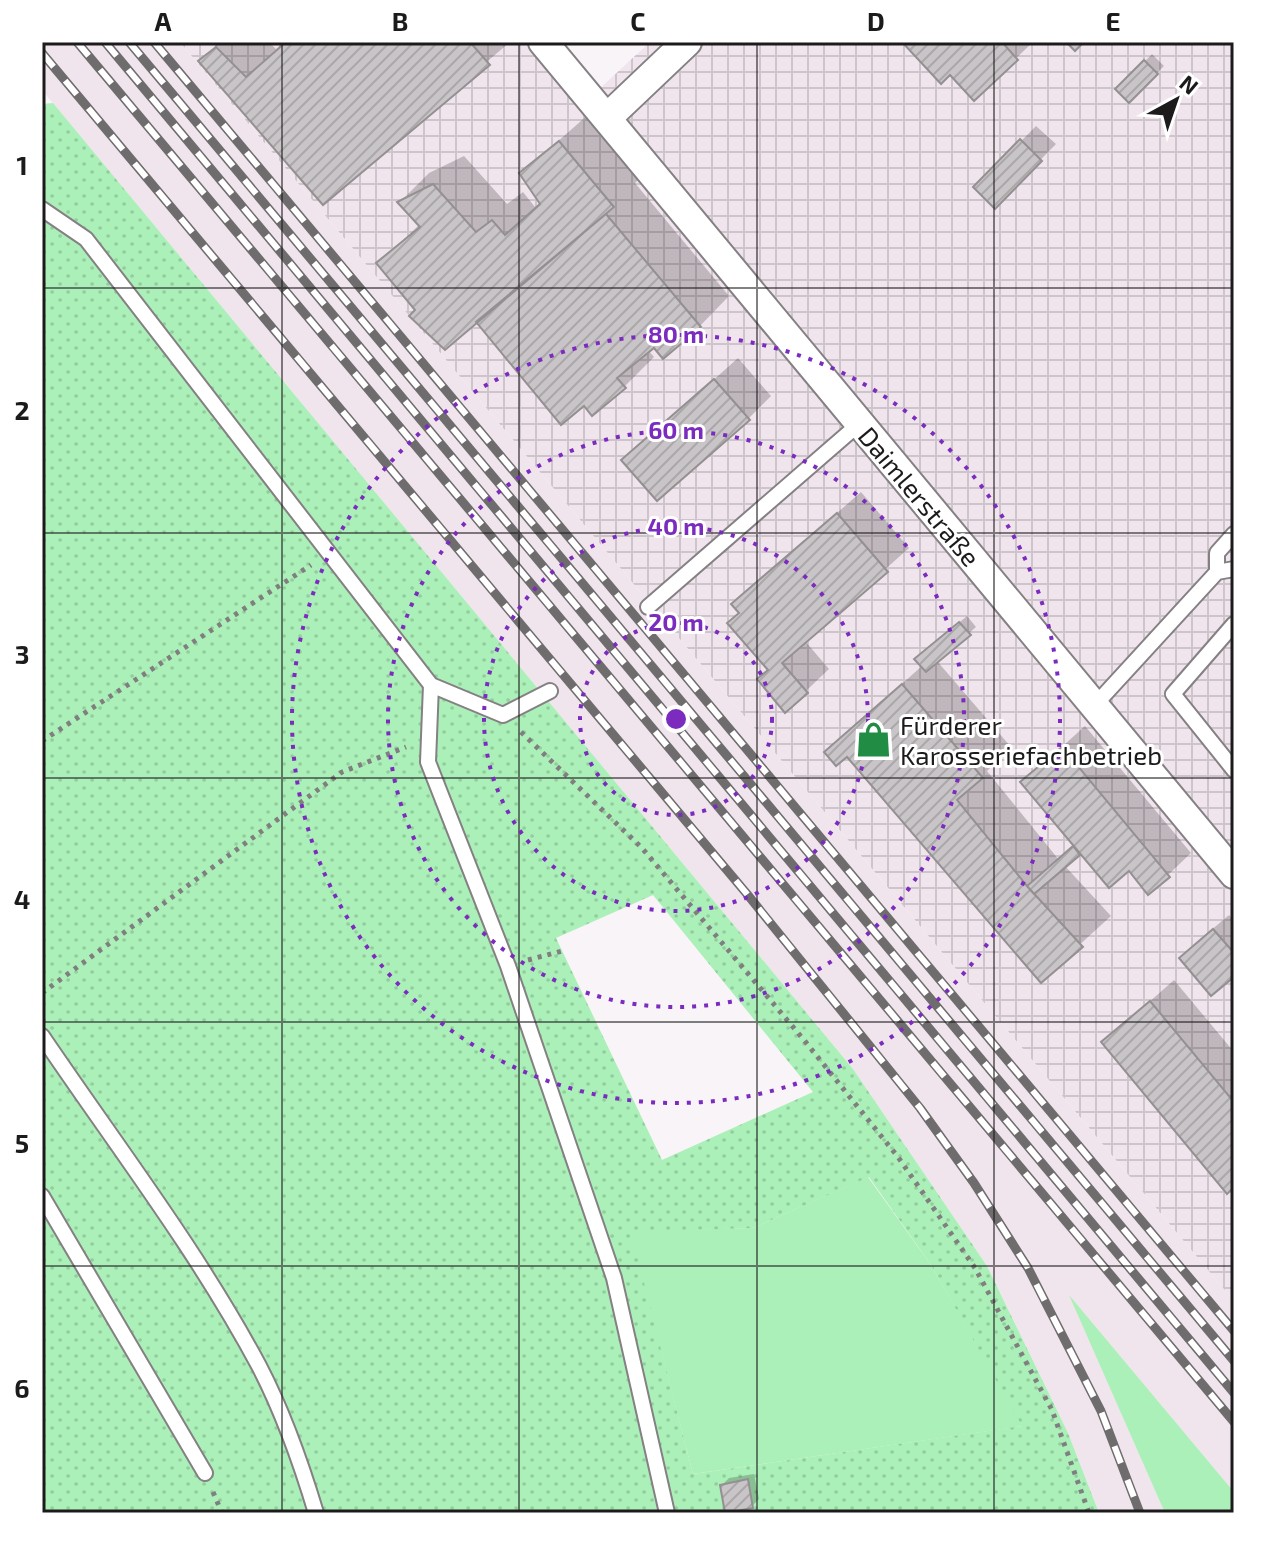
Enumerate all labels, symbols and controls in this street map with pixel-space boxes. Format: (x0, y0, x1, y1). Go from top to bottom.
text: A (155, 5, 172, 36)
text: B (392, 5, 408, 36)
text: C (630, 5, 646, 36)
text: D (867, 5, 885, 36)
text: E (1105, 5, 1121, 36)
north arrow (1136, 60, 1216, 140)
text: N (1175, 69, 1204, 99)
text: 1 (16, 149, 28, 180)
text: 80 m (648, 319, 704, 348)
text: 2 (14, 394, 30, 425)
text: 60 m (648, 415, 704, 444)
street label: Daimlerstraße (853, 420, 987, 572)
text: 40 m (648, 511, 704, 540)
text: 20 m (648, 607, 704, 636)
text: 3 (15, 638, 29, 669)
centre of rings (662, 705, 690, 733)
place label: Fürderer Karosseriefachbetrieb (900, 709, 1162, 770)
shop icon: Fürderer Karosseriefachbetrieb (855, 720, 893, 758)
text: 4 (14, 883, 30, 914)
text: 5 (15, 1127, 29, 1158)
text: 6 (14, 1372, 30, 1403)

